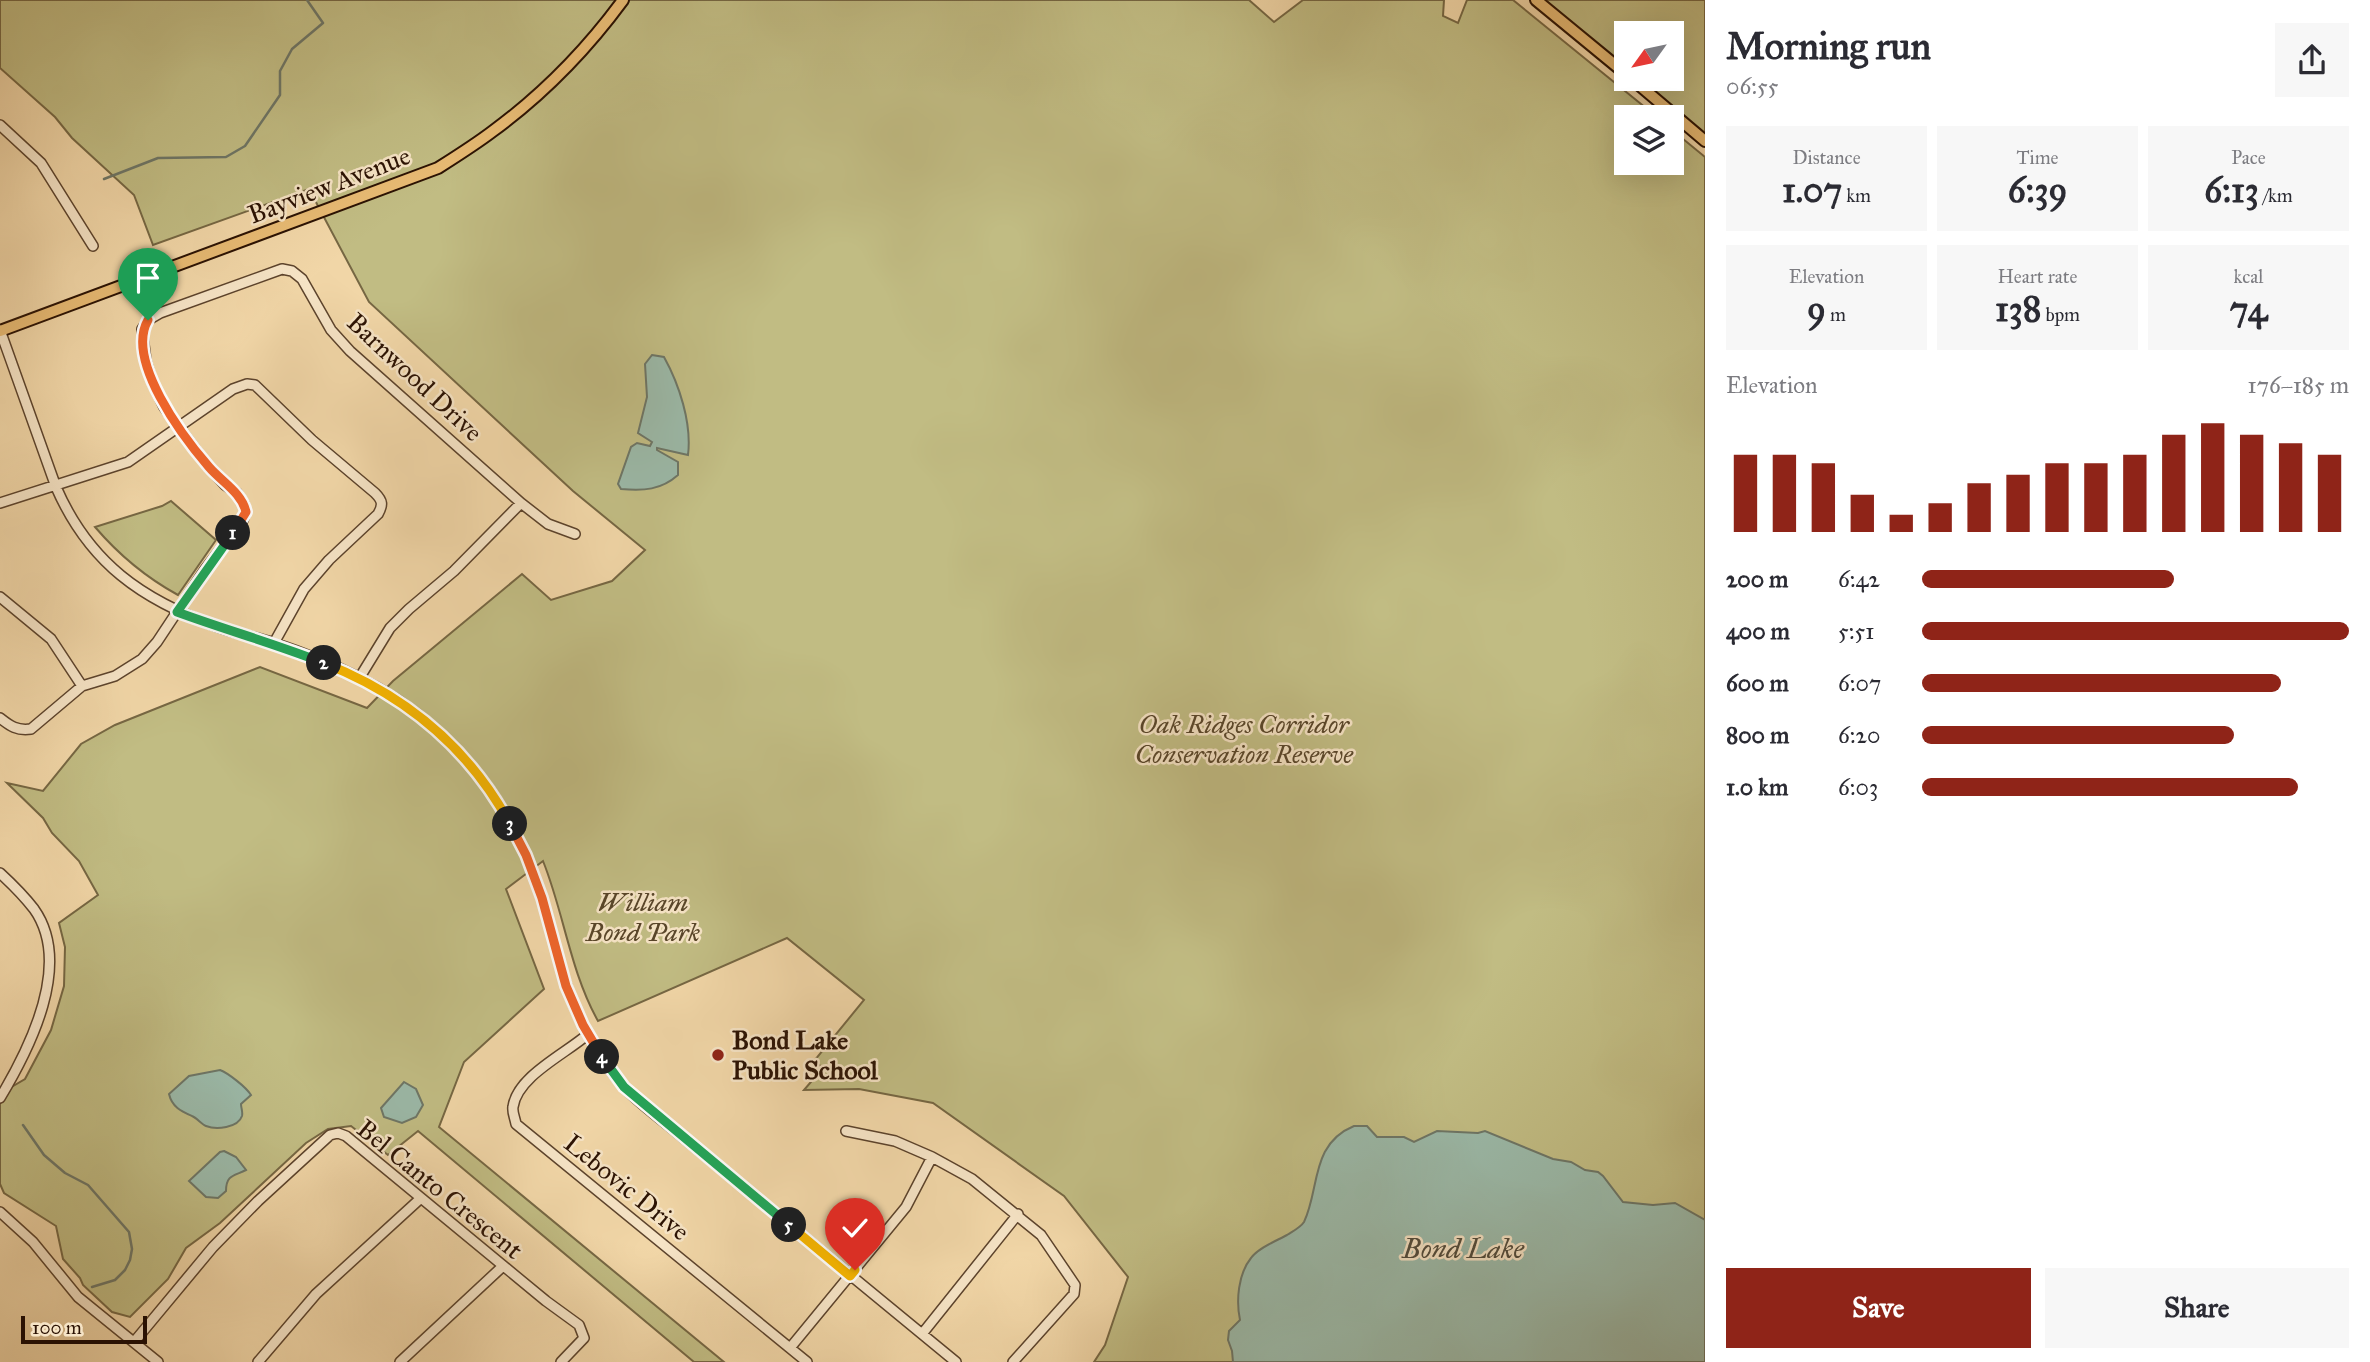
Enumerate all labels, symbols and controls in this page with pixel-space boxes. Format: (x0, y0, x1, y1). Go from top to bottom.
north arrow (1614, 21, 1684, 91)
map controls (1614, 21, 1684, 175)
text: Morning run (1726, 23, 1931, 69)
button: share (2275, 23, 2349, 97)
text: 06:55 (1726, 72, 1778, 100)
button: layers (1614, 105, 1684, 175)
street label: Bayview Avenue (243, 139, 415, 231)
text: Distance (1792, 146, 1861, 169)
text: Time (2016, 146, 2059, 169)
text: Pace (2231, 146, 2266, 169)
text: 1.07 (1782, 169, 1842, 212)
text: 6:39 (2008, 169, 2067, 212)
text: 6:13 (2204, 169, 2259, 212)
text: km (1842, 184, 1871, 207)
text: /km (2259, 184, 2293, 207)
pin (118, 248, 178, 320)
icon: arrive (129, 259, 167, 297)
text: Elevation (1789, 265, 1864, 288)
text: Heart rate (1998, 265, 2077, 288)
text: kcal (2234, 265, 2263, 288)
text: 9 (1807, 288, 1826, 331)
text: 138 (1995, 288, 2041, 331)
text: 74 (2230, 288, 2267, 331)
text: m (1826, 303, 1846, 326)
text: bpm (2041, 303, 2080, 326)
street label: Barnwood Drive (340, 306, 490, 448)
text: Elevation (1726, 371, 1817, 399)
text: 176–185 m (2248, 371, 2349, 399)
pin: 1 (216, 516, 250, 550)
text: 1 (229, 521, 236, 544)
text: 200 m (1726, 565, 1788, 593)
text: 6:42 (1838, 565, 1880, 593)
text: 400 m (1726, 617, 1790, 645)
text: 5:51 (1838, 617, 1874, 645)
pin: 2 (306, 646, 342, 680)
text: 2 (319, 651, 328, 674)
text: 600 m (1726, 669, 1789, 697)
text: 6:07 (1838, 669, 1881, 697)
park label: Oak Ridges Corridor Conservation Reserve (1135, 708, 1354, 770)
text: 800 m (1726, 721, 1789, 749)
text: 6:20 (1838, 721, 1880, 749)
text: 1.0 km (1726, 773, 1788, 801)
text: 6:03 (1838, 773, 1878, 801)
pin: 3 (492, 806, 528, 842)
text: 3 (506, 812, 513, 835)
park label: William Bond Park (585, 886, 701, 948)
place label: Bond Lake Public School (732, 1024, 879, 1086)
pin: 4 (584, 1040, 620, 1074)
text: 4 (596, 1045, 607, 1068)
marker: Bond Lake Public School (710, 1047, 726, 1063)
street label: Bel Canto Crescent (351, 1112, 529, 1266)
street label: Lebovic Drive (558, 1127, 696, 1247)
pin (825, 1198, 885, 1270)
pin: 5 (772, 1208, 806, 1242)
icon: check (836, 1209, 874, 1247)
text: 5 (784, 1213, 793, 1236)
water label: Bond Lake (1400, 1231, 1524, 1266)
button: Save (1726, 1268, 2031, 1348)
button: Share (2045, 1268, 2349, 1348)
scale bar (21, 1313, 147, 1345)
text: 100 m (32, 1316, 82, 1339)

